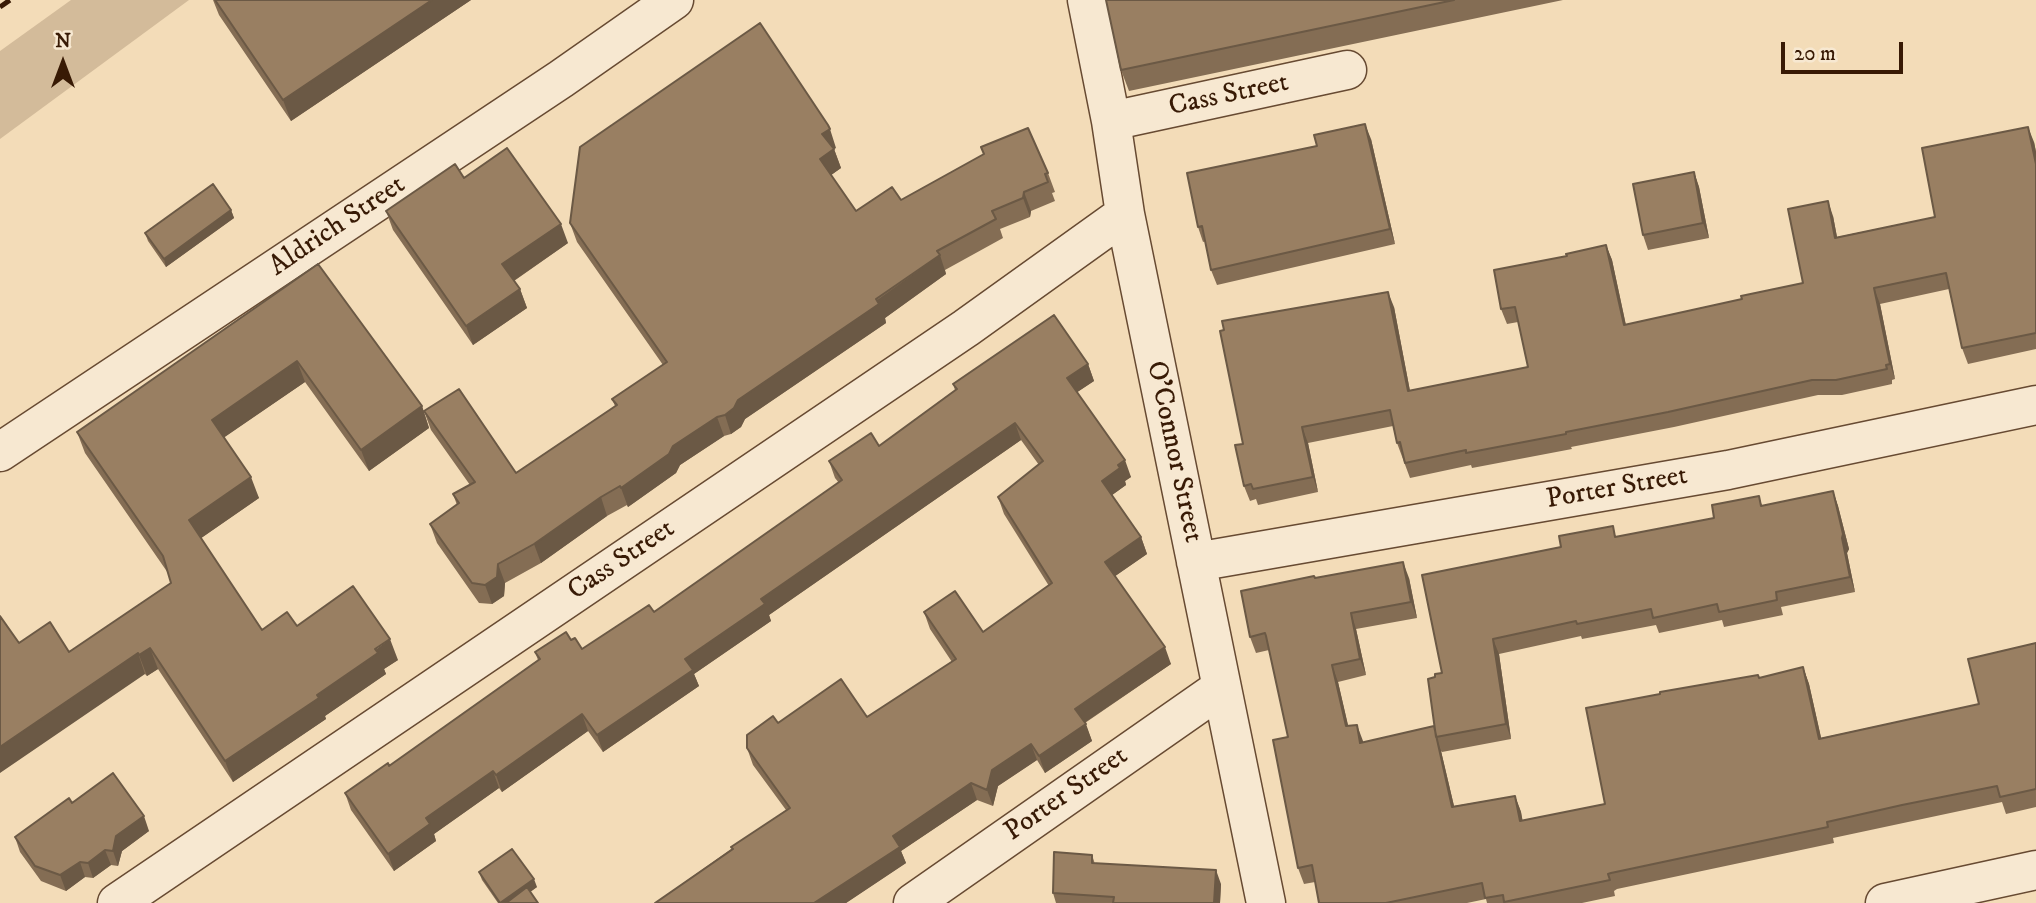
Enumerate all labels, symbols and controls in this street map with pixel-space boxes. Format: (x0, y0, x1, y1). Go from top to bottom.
north arrow (28, 28, 98, 98)
scale bar (1784, 28, 1906, 72)
text: N (55, 30, 71, 53)
text: 20 m (1794, 41, 1836, 67)
street label: Cass Street (1166, 67, 1292, 125)
street label: Aldrich Street (264, 169, 412, 285)
street label: O'Connor Street (1137, 358, 1209, 546)
street label: Porter Street (1544, 460, 1690, 518)
street label: Cass Street (562, 513, 682, 609)
street label: Porter Street (999, 740, 1135, 850)

